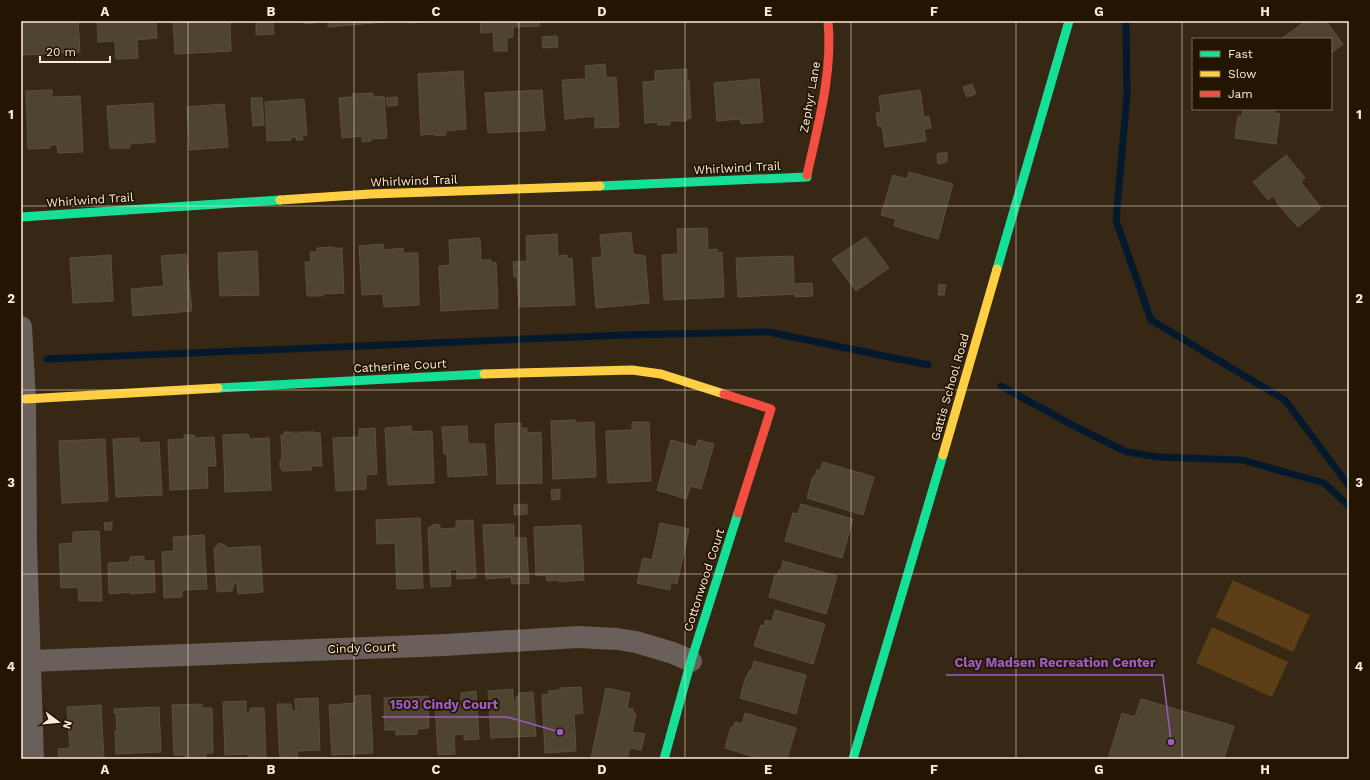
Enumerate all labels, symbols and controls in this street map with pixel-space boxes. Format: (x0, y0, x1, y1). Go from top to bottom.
text: A (101, 4, 110, 19)
text: B (267, 4, 276, 19)
text: C (432, 4, 441, 19)
text: D (597, 4, 607, 19)
text: E (764, 4, 772, 19)
text: F (930, 4, 938, 19)
text: G (1094, 4, 1104, 19)
text: H (1260, 4, 1270, 19)
scale bar (40, 38, 110, 64)
legend (1192, 38, 1332, 110)
text: 20 m (46, 45, 76, 59)
text: Fast (1228, 47, 1253, 61)
street label: Zephyr Lane (797, 60, 823, 134)
text: Slow (1228, 67, 1256, 81)
text: Jam (1228, 87, 1253, 101)
text: 1 (8, 107, 14, 122)
text: 1 (1356, 107, 1362, 122)
street label: Whirlwind Trail (693, 159, 781, 177)
street label: Whirlwind Trail (370, 172, 458, 190)
street label: Whirlwind Trail (46, 190, 134, 210)
text: 2 (7, 291, 15, 306)
text: 2 (1355, 291, 1363, 306)
street label: Gattis School Road (928, 332, 972, 442)
street label: Catherine Court (353, 357, 447, 375)
text: 3 (7, 475, 15, 490)
text: 3 (1355, 475, 1363, 490)
street label: Cottonwood Court (681, 527, 727, 633)
street label: Cindy Court (327, 640, 397, 656)
callout: Clay Madsen Recreation Center (946, 650, 1163, 675)
text: Clay Madsen Recreation Center (955, 655, 1156, 670)
text: 4 (7, 659, 16, 674)
text: 4 (1355, 659, 1364, 674)
callout: 1503 Cindy Court (382, 692, 507, 717)
text: 1503 Cindy Court (390, 697, 498, 712)
north arrow (38, 702, 78, 742)
text: N (60, 719, 75, 730)
text: A (101, 762, 110, 777)
text: B (267, 762, 276, 777)
text: C (432, 762, 441, 777)
text: D (597, 762, 607, 777)
text: E (764, 762, 772, 777)
text: F (930, 762, 938, 777)
text: G (1094, 762, 1104, 777)
text: H (1260, 762, 1270, 777)

